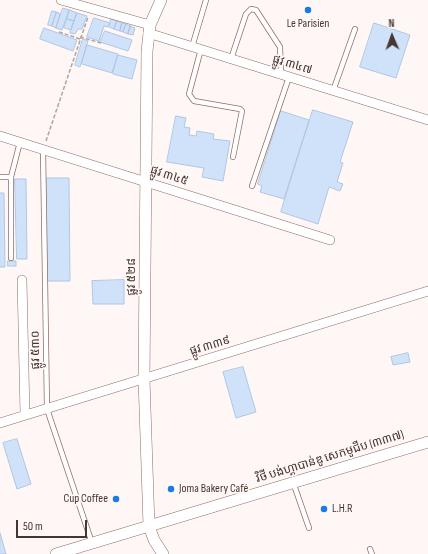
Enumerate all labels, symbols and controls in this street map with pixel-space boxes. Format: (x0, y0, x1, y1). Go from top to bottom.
marker: Le Parisien (303, 5, 313, 15)
north arrow (372, 16, 412, 56)
place label: Le Parisien (287, 17, 329, 31)
text: N (388, 17, 395, 30)
street label: ផ្លូវ ៣៤៧ (270, 52, 314, 78)
street label: ផ្លូវ ៣៤៥ (148, 163, 190, 189)
street label: ផ្លូវ ៥២៨ (125, 258, 139, 296)
street label: ផ្លូវ ៥៣០ (28, 330, 44, 370)
street label: ផ្លូវ ៣៣៩ (188, 333, 232, 359)
street label: វិថី បង់ហ្គាបាន់ឌូ សេកមូជីប (៣៣៧) (254, 428, 406, 486)
place label: Joma Bakery Café (179, 482, 248, 496)
marker: Joma Bakery Café (166, 484, 176, 494)
place label: Cup Coffee (63, 492, 108, 506)
marker: Cup Coffee (111, 494, 121, 504)
place label: L.H.R (332, 502, 353, 516)
marker: L.H.R (319, 504, 329, 514)
scale bar (18, 512, 89, 538)
text: 50 m (23, 519, 43, 534)

